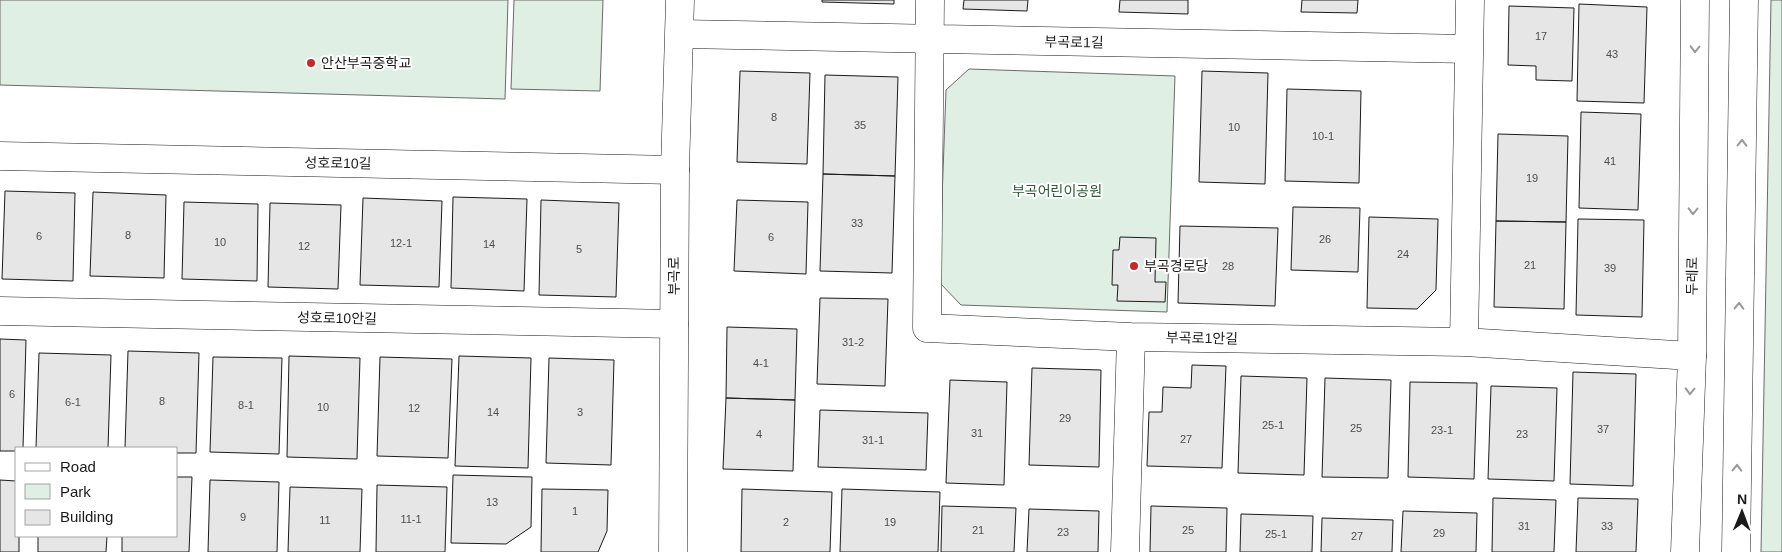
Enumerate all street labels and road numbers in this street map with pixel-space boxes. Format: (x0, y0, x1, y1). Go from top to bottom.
street label: 부곡로1길 (1044, 33, 1104, 51)
street label: 성호로10길 (304, 154, 372, 172)
street label: 두레로 (1684, 256, 1700, 295)
street label: 부곡로 (666, 257, 682, 295)
street label: 성호로10안길 (297, 309, 377, 327)
street label: 부곡로1안길 (1166, 329, 1238, 347)

